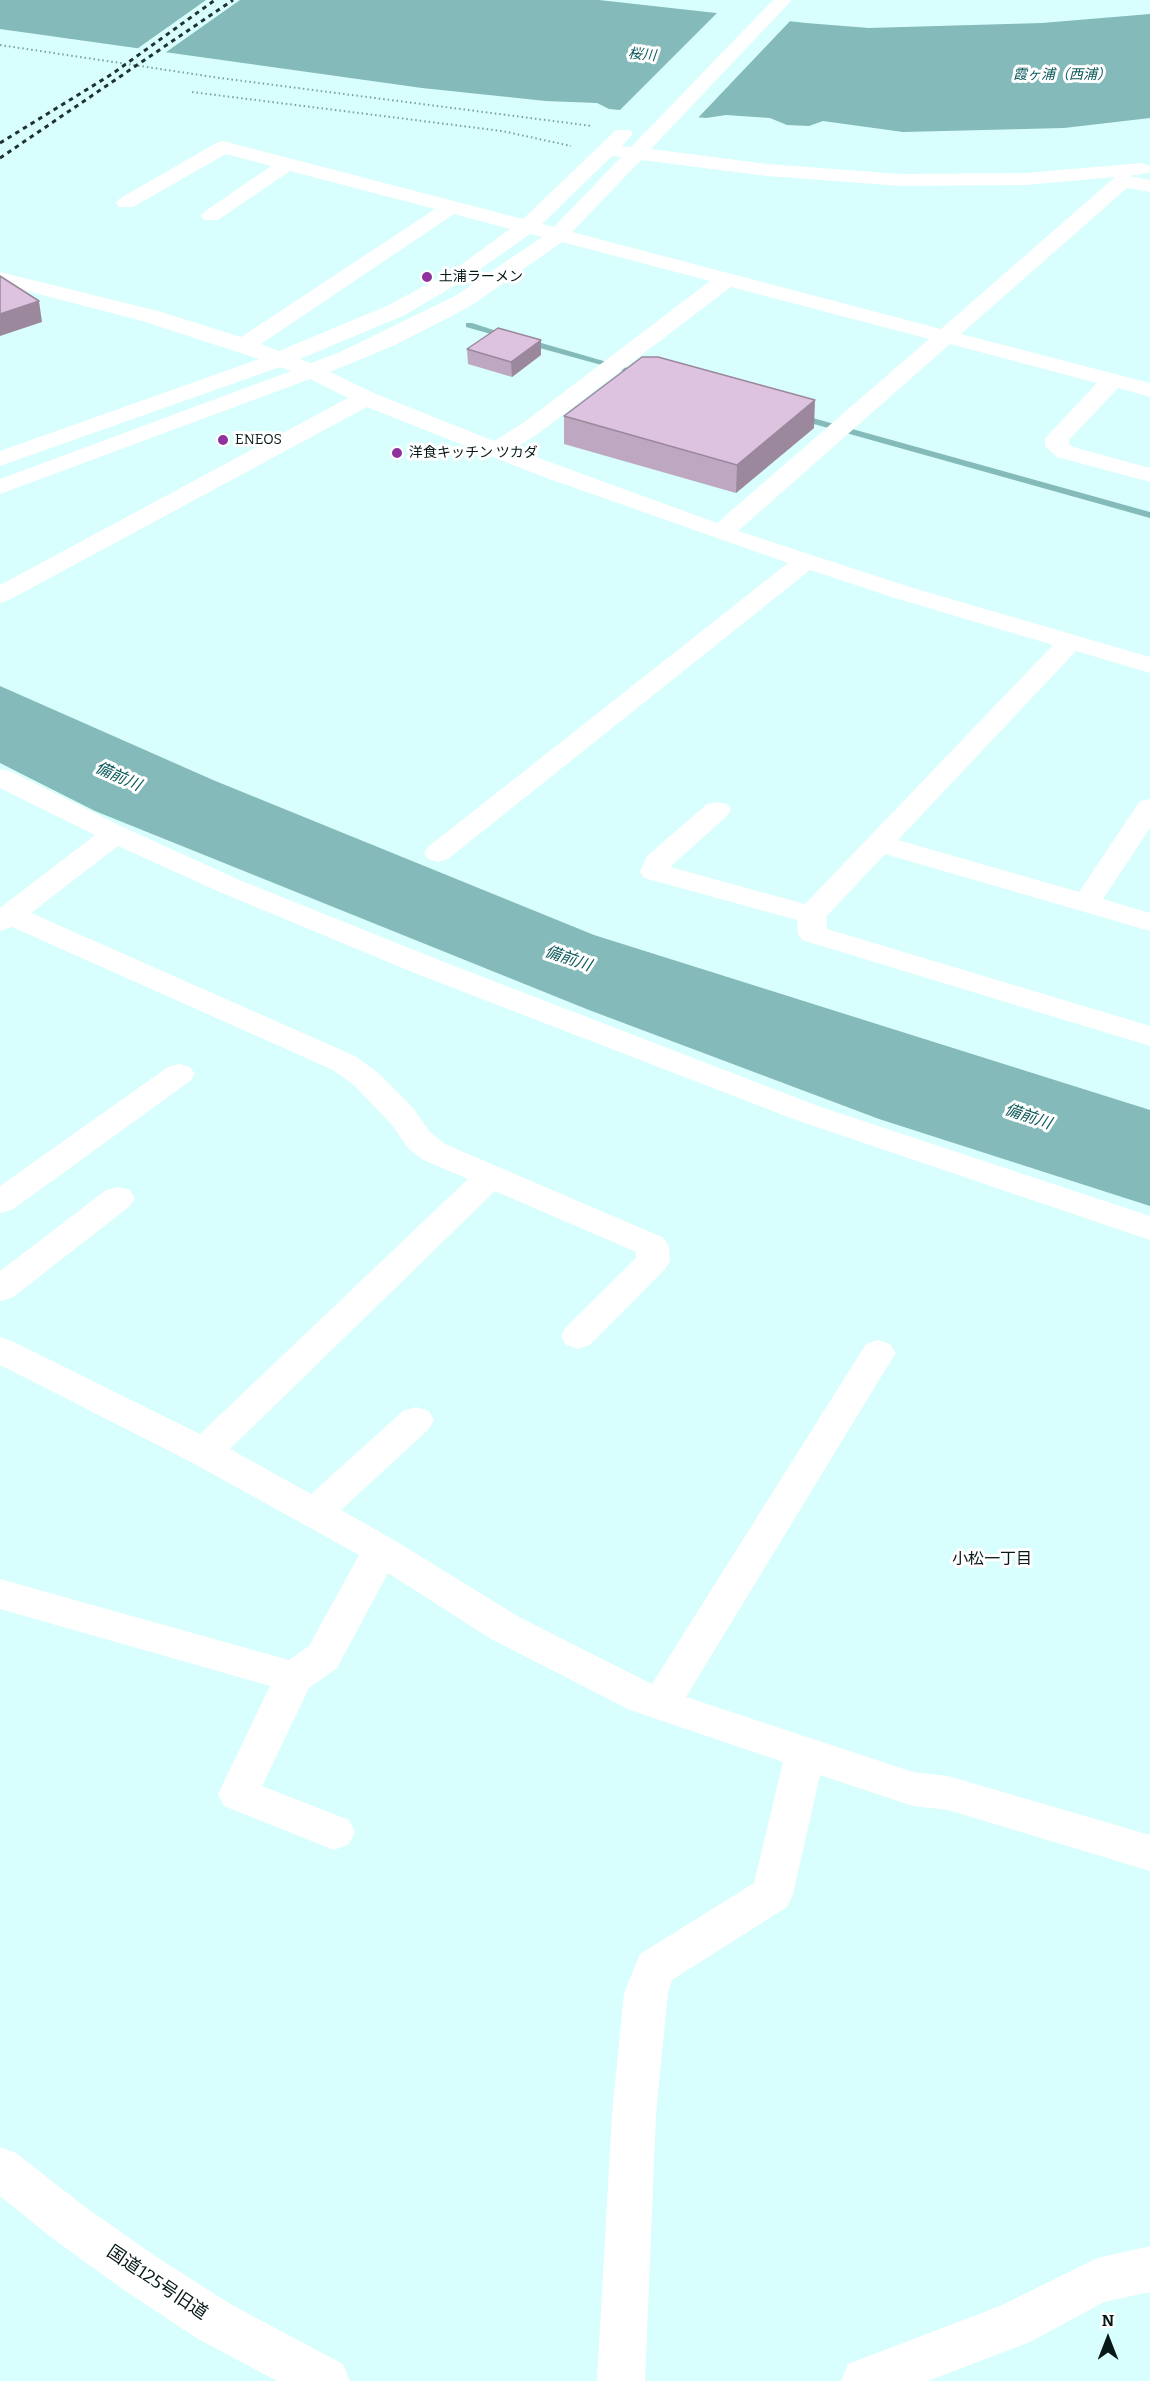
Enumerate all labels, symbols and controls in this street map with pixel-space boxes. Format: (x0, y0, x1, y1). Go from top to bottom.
water label: 桜川 (627, 45, 657, 65)
water label: 霞ヶ浦（西浦） (1013, 67, 1111, 83)
place label: 土浦ラーメン (439, 269, 523, 285)
marker: 土浦ラーメン (420, 270, 434, 284)
place label: ENEOS (235, 432, 282, 448)
marker: ENEOS (216, 433, 230, 447)
place label: 洋食キッチン ツカダ (409, 445, 538, 461)
marker: 洋食キッチン ツカダ (390, 446, 404, 460)
water label: 備前川 (92, 758, 144, 796)
water label: 備前川 (542, 942, 594, 976)
water label: 備前川 (1002, 1100, 1054, 1134)
district label: 小松一丁目 (952, 1550, 1032, 1570)
street label: 国道125号旧道 (103, 2241, 211, 2325)
north arrow (1078, 2309, 1138, 2369)
text: N (1102, 2311, 1114, 2330)

